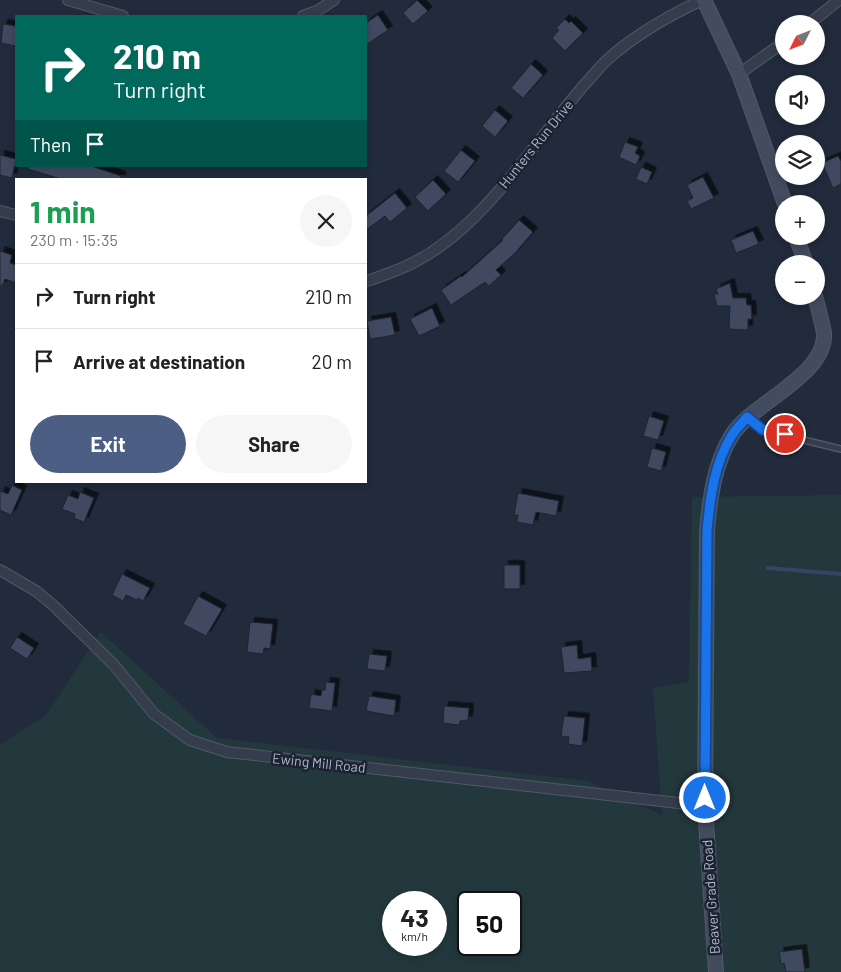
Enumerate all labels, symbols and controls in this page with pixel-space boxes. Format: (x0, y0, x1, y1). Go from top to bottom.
north arrow (775, 15, 825, 65)
map controls (775, 15, 825, 305)
text: 210 m (113, 34, 201, 76)
icon: right (30, 35, 95, 100)
button: sound (775, 75, 825, 125)
text: Turn right (113, 76, 206, 102)
street label: Hunters Run Drive (495, 96, 576, 191)
icon: arrive (81, 130, 109, 158)
text: Then (30, 133, 71, 156)
button: layers (775, 135, 825, 185)
text: 1 min (30, 193, 96, 229)
button: close (300, 195, 352, 247)
button: + (775, 195, 825, 245)
text: 230 m · 15:35 (30, 230, 118, 249)
button: − (775, 255, 825, 305)
icon: right (30, 282, 58, 310)
text: Turn right (73, 285, 155, 308)
text: 210 m (305, 285, 352, 308)
icon: arrive (30, 347, 58, 375)
text: Arrive at destination (73, 350, 245, 373)
text: 20 m (312, 350, 352, 373)
pin (764, 413, 806, 455)
button: Exit (30, 415, 186, 473)
button: Share (196, 415, 352, 473)
icon: arrive (771, 420, 799, 448)
street label: Ewing Mill Road (272, 749, 367, 776)
position arrow (678, 771, 730, 823)
street label: Beaver Grade Road (698, 839, 723, 955)
speed limit sign: 50 (457, 891, 522, 956)
text: 43 (400, 902, 429, 932)
text: km/h (401, 929, 428, 943)

